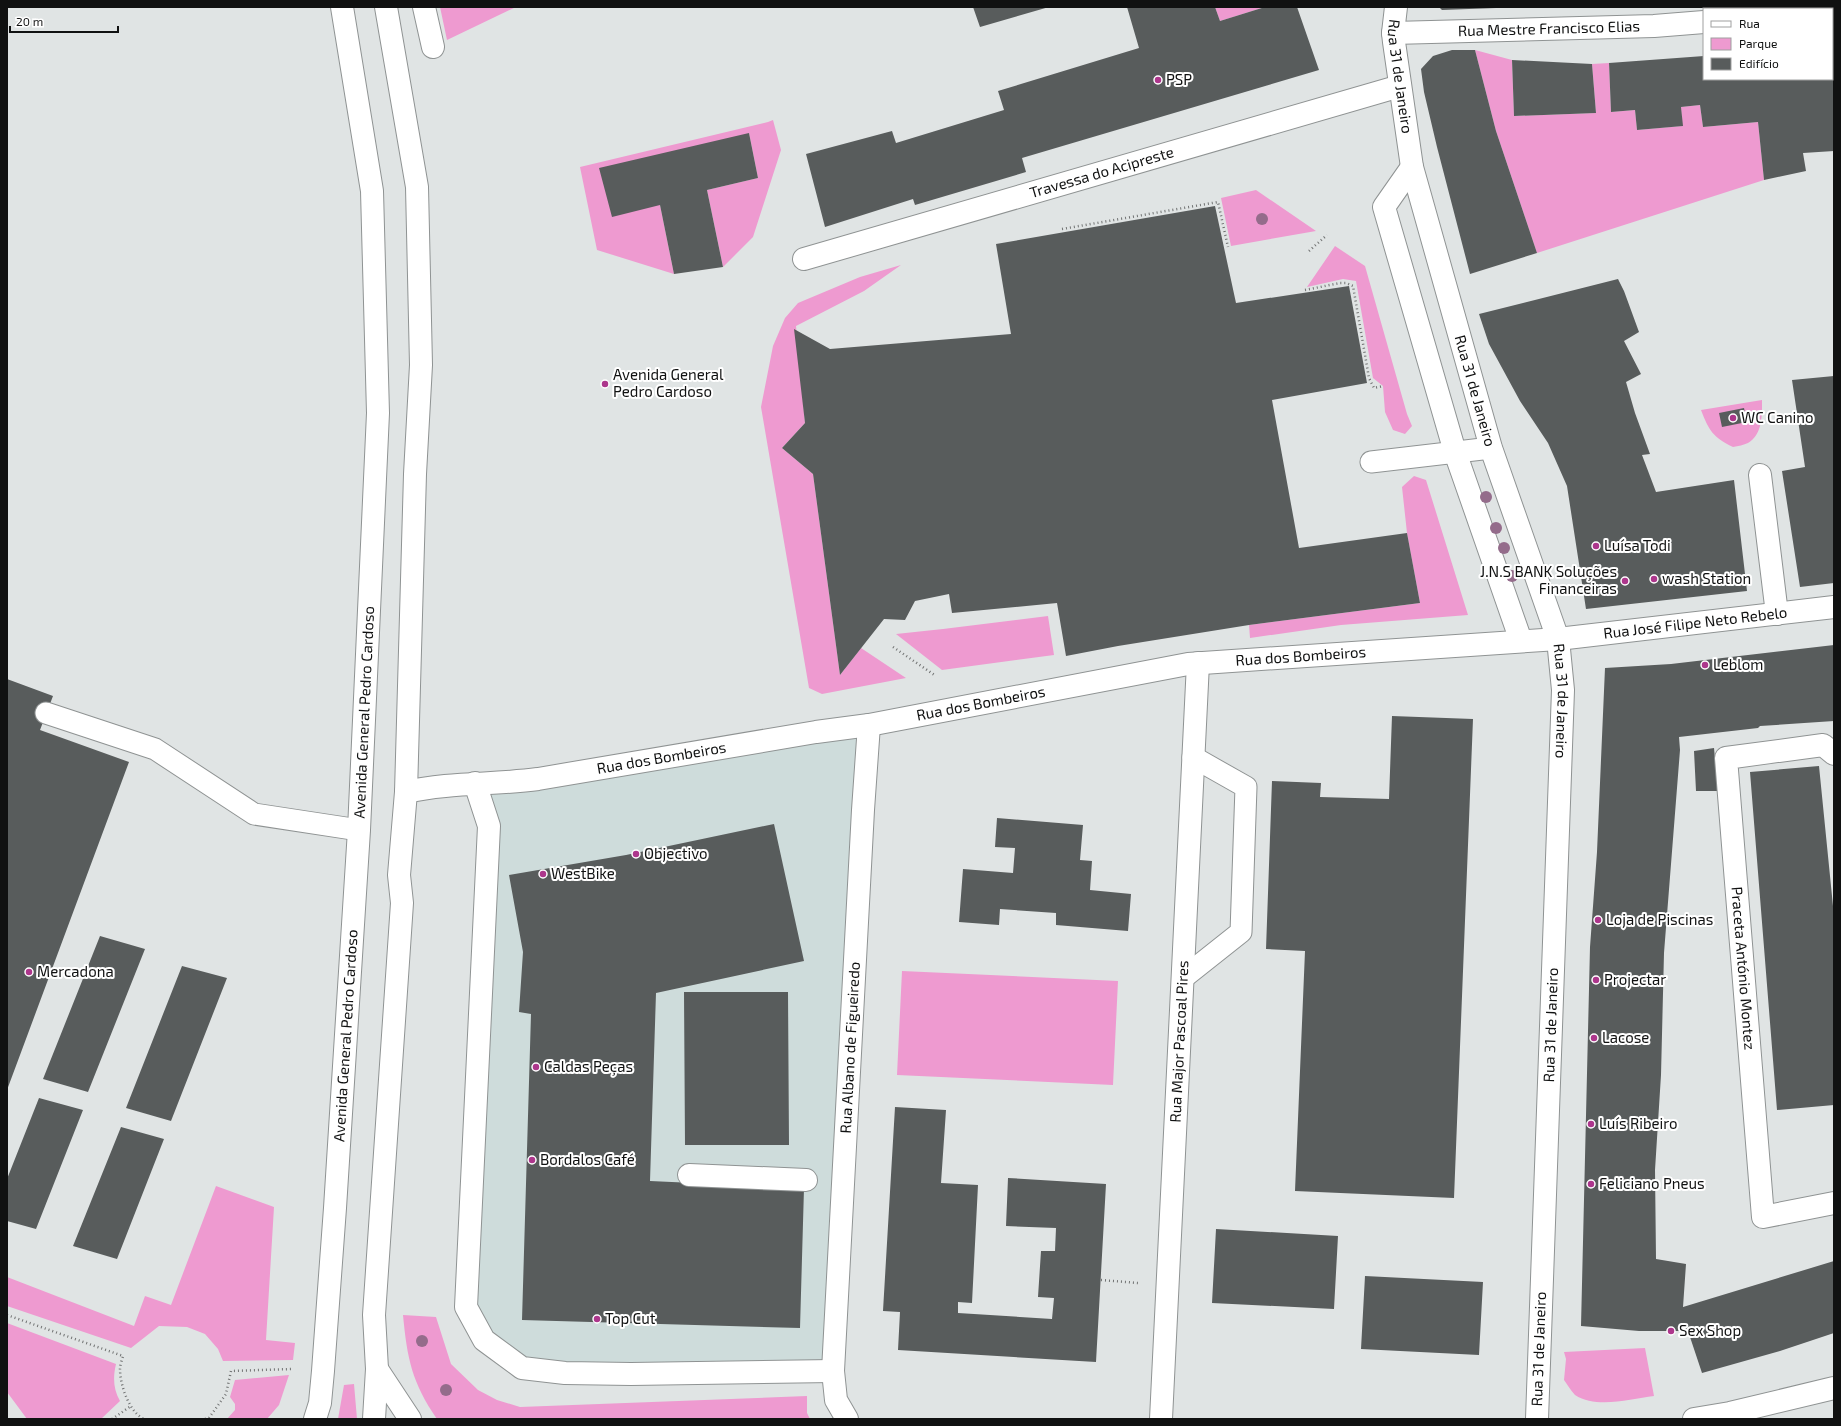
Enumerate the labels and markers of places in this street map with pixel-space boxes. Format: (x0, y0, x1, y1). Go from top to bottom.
place label: PSP (1166, 70, 1192, 88)
marker: PSP (1153, 75, 1163, 85)
place label: Avenida General Pedro Cardoso (613, 365, 724, 400)
marker: Avenida General Pedro Cardoso (600, 379, 610, 389)
place label: WC Canino (1741, 408, 1814, 426)
marker: WC Canino (1728, 413, 1738, 423)
place label: Luísa Todi (1604, 536, 1671, 554)
marker: Luísa Todi (1591, 541, 1601, 551)
place label: J.N.S BANK Soluções Financeiras (1480, 562, 1617, 597)
place label: wash Station (1662, 569, 1751, 587)
marker: wash Station (1649, 574, 1659, 584)
marker: J.N.S BANK Soluções Financeiras (1620, 576, 1630, 586)
place label: Leblom (1713, 655, 1763, 673)
marker: Leblom (1700, 660, 1710, 670)
place label: Objectivo (644, 844, 708, 863)
marker: Objectivo (631, 849, 641, 859)
place label: WestBike (551, 864, 615, 882)
marker: WestBike (538, 869, 548, 879)
place label: Loja de Piscinas (1606, 910, 1713, 929)
marker: Loja de Piscinas (1593, 915, 1603, 925)
place label: Mercadona (37, 962, 114, 980)
marker: Mercadona (24, 967, 34, 977)
place label: Projectar (1604, 970, 1666, 989)
marker: Projectar (1591, 975, 1601, 985)
place label: Lacose (1602, 1028, 1649, 1046)
marker: Lacose (1589, 1033, 1599, 1043)
place label: Caldas Peças (544, 1057, 633, 1076)
marker: Caldas Peças (531, 1062, 541, 1072)
place label: Luís Ribeiro (1599, 1114, 1678, 1132)
marker: Luís Ribeiro (1586, 1119, 1596, 1129)
place label: Bordalos Café (540, 1150, 635, 1168)
marker: Bordalos Café (527, 1155, 537, 1165)
place label: Feliciano Pneus (1599, 1174, 1705, 1192)
marker: Feliciano Pneus (1586, 1179, 1596, 1189)
place label: Top Cut (605, 1309, 656, 1327)
marker: Top Cut (592, 1314, 602, 1324)
place label: Sex Shop (1679, 1321, 1741, 1339)
marker: Sex Shop (1666, 1326, 1676, 1336)

